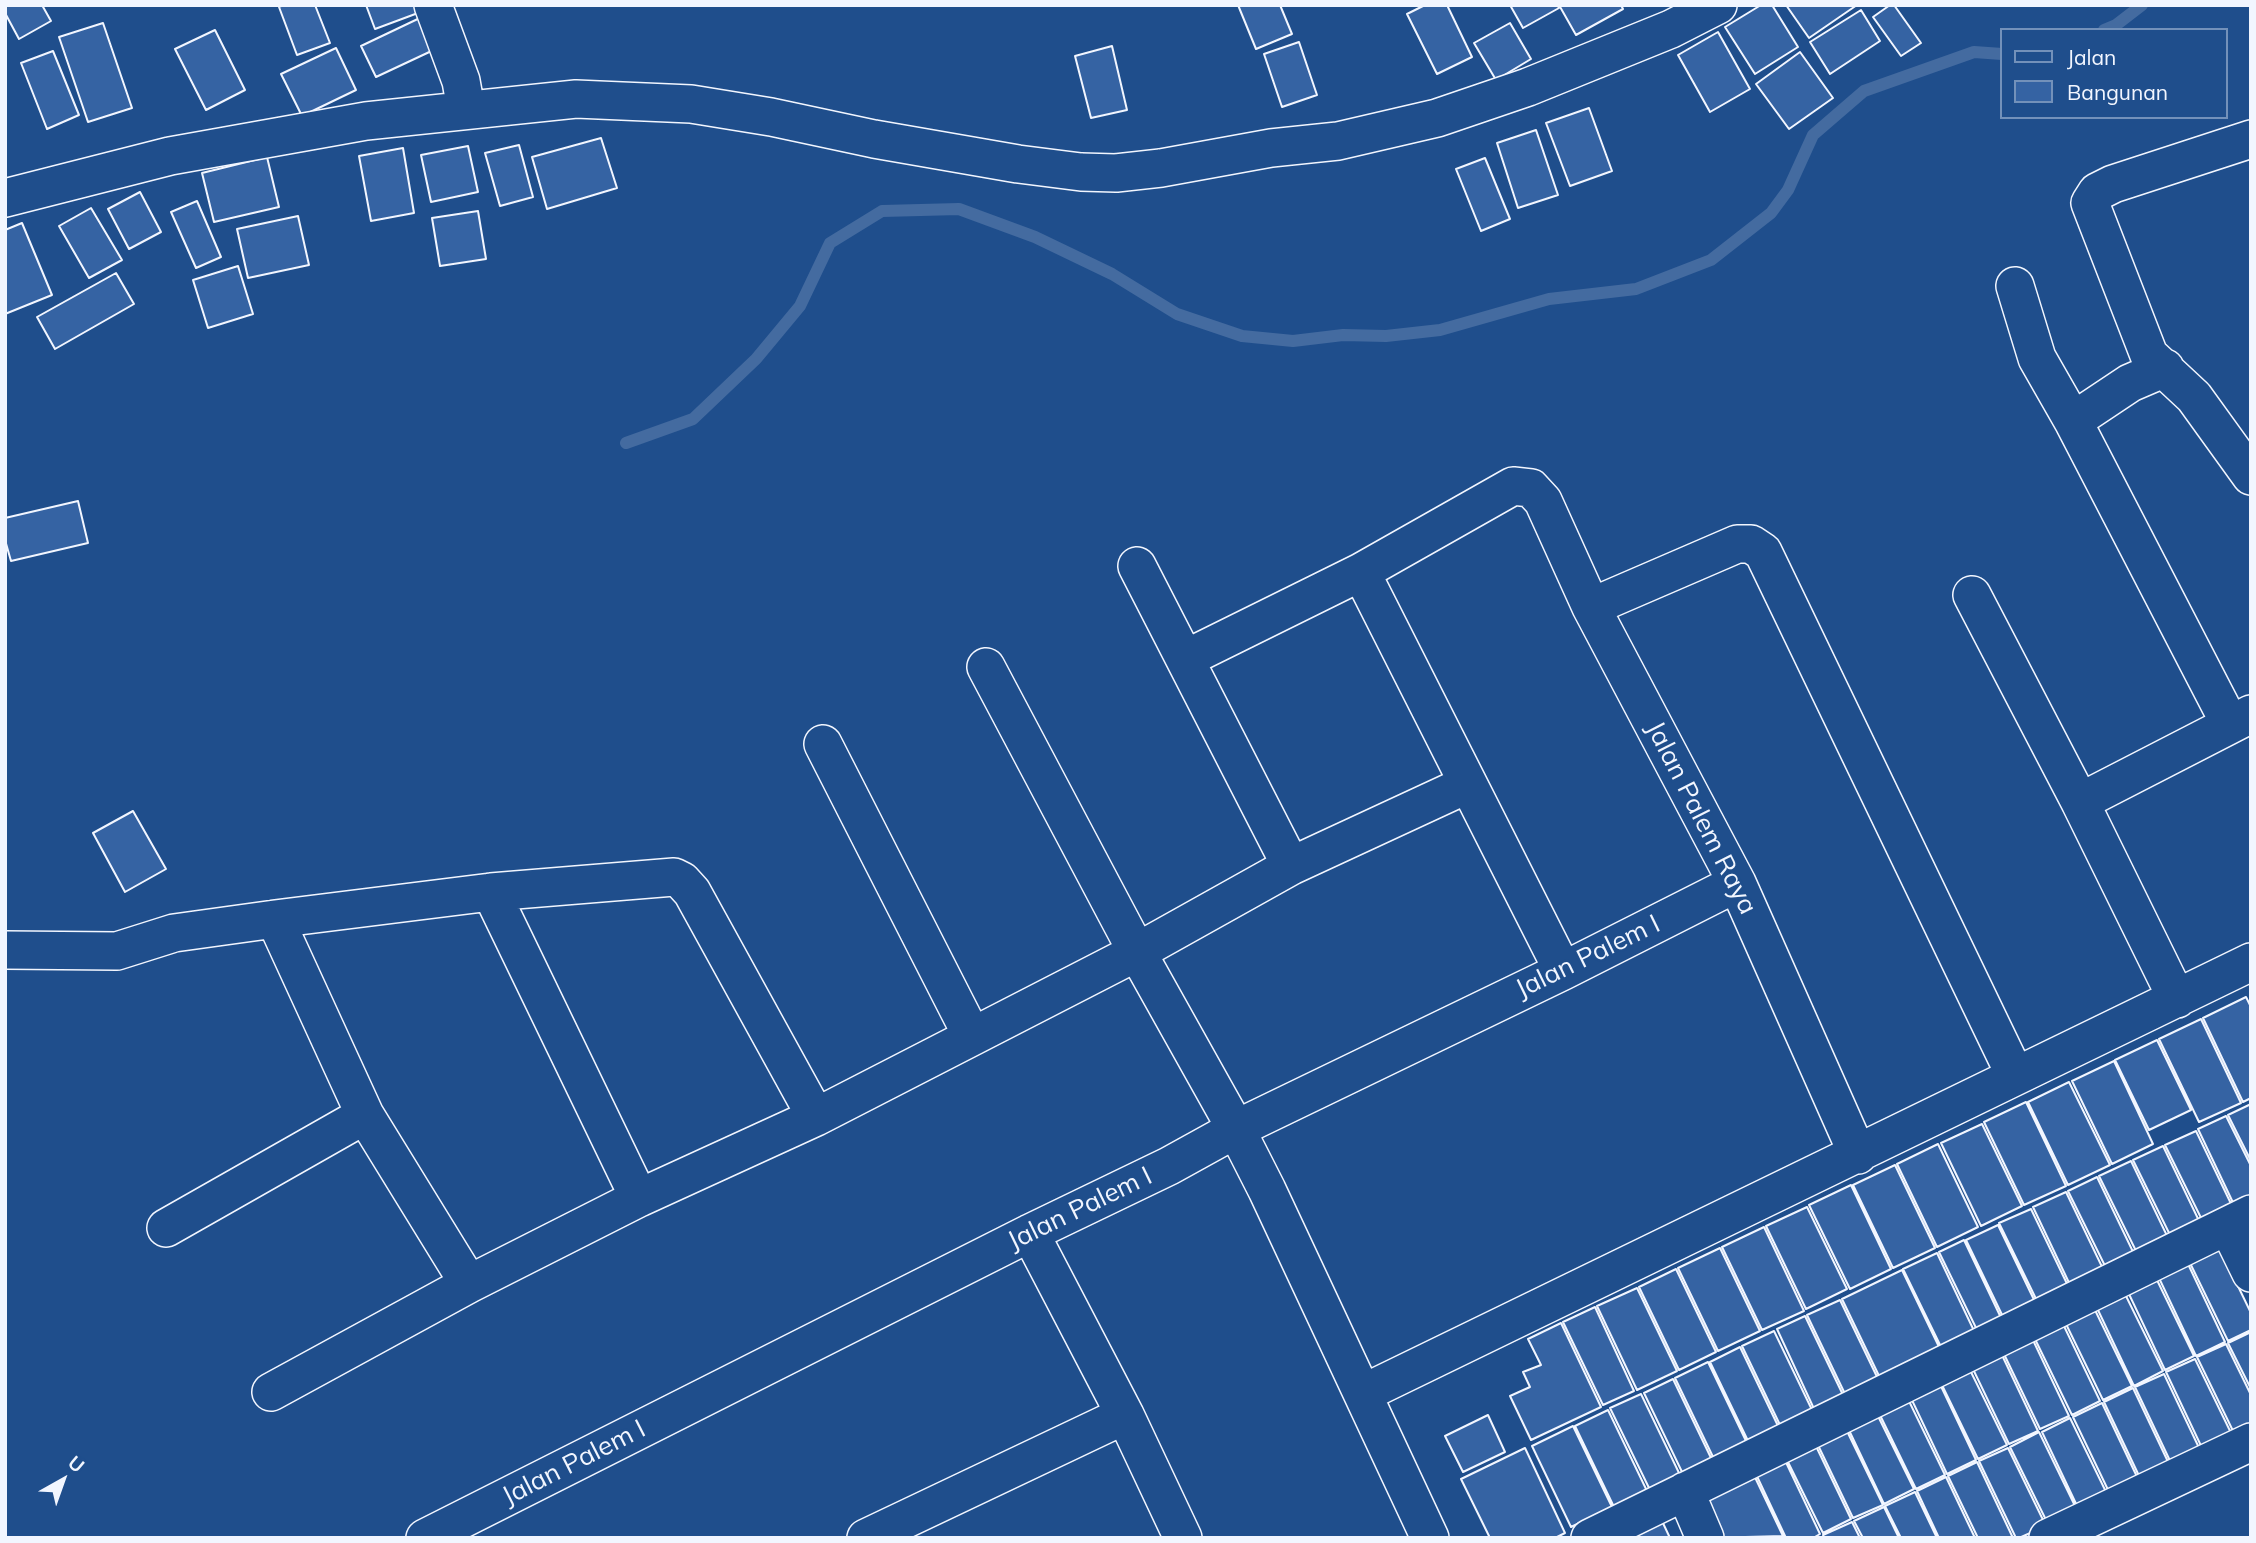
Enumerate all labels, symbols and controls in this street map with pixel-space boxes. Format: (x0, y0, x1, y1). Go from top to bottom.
legend (2000, 28, 2228, 119)
text: Jalan (2067, 44, 2116, 70)
text: Bangunan (2067, 79, 2168, 105)
street label: Jalan Palem Raya (1639, 716, 1763, 920)
street label: Jalan Palem I (1511, 909, 1665, 1005)
street label: Jalan Palem I (1003, 1161, 1157, 1257)
street label: Jalan Palem I (497, 1414, 651, 1512)
north arrow (28, 1445, 98, 1515)
text: U (63, 1450, 90, 1478)

